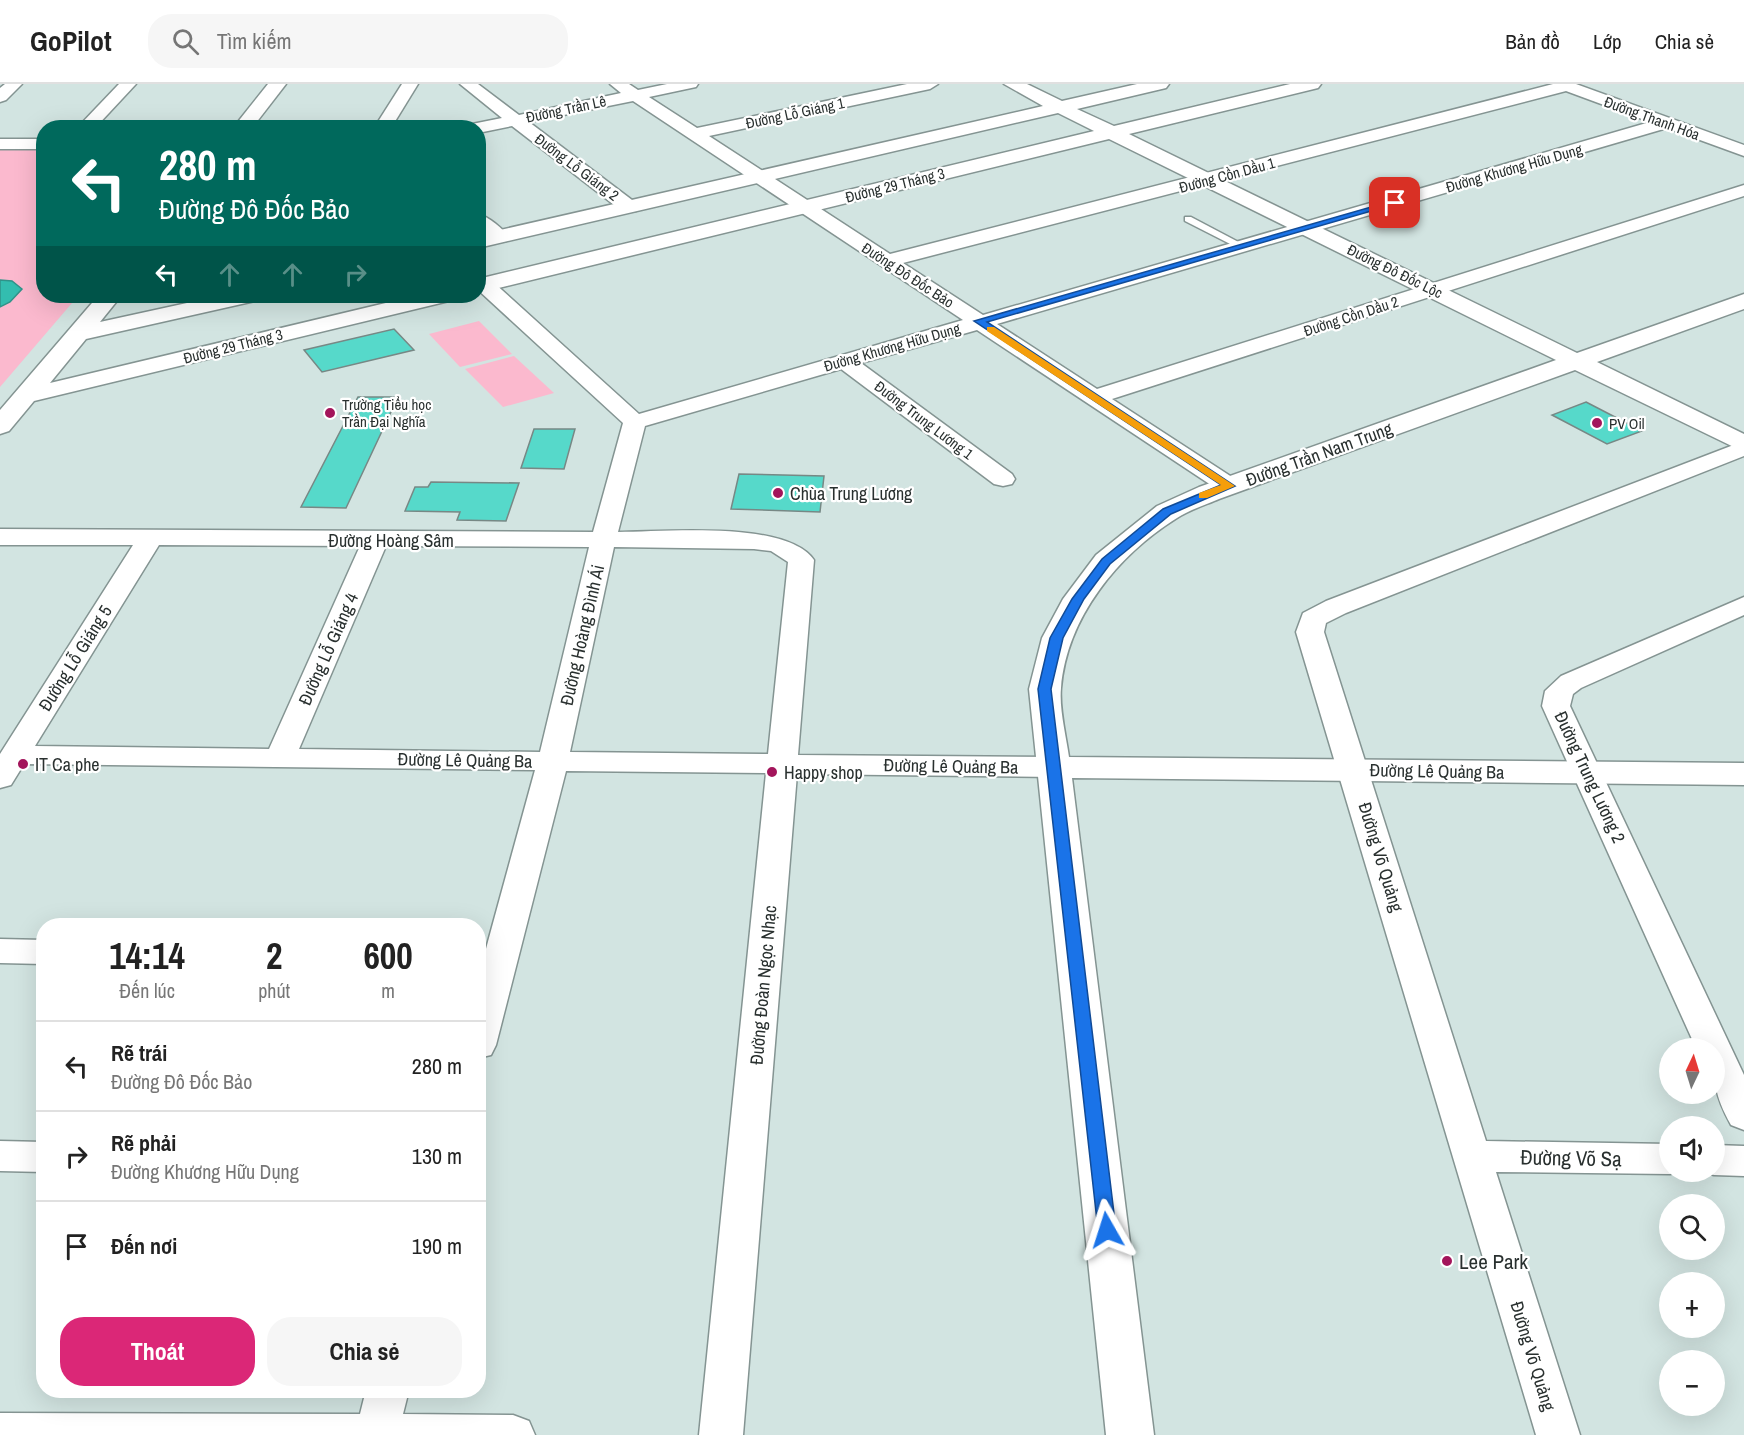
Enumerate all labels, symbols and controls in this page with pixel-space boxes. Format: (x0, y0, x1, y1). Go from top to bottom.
search box (148, 14, 568, 68)
text: GoPilot (30, 22, 112, 60)
icon: search (169, 25, 202, 58)
text: Tìm kiếm (217, 26, 291, 56)
text: Bản đồ (1505, 27, 1560, 56)
text: Lớp (1593, 27, 1622, 56)
text: Chia sẻ (1655, 27, 1714, 56)
street label: Đường Trần Lê (524, 90, 608, 128)
street label: Đường Thanh Hóa (1601, 91, 1703, 145)
street label: Đường Lỗ Giáng 1 (744, 92, 847, 134)
street label: Đường Lỗ Giáng 2 (531, 128, 624, 206)
text: 280 m (159, 137, 257, 193)
street label: Đường Khương Hữu Dụng (1443, 138, 1585, 198)
icon: left (60, 144, 138, 222)
street label: Đường Cồn Dầu 1 (1177, 152, 1277, 198)
street label: Đường 29 Tháng 3 (843, 162, 947, 207)
pin (1369, 177, 1420, 228)
icon: arrive (1378, 186, 1411, 219)
text: Đường Đô Đốc Bảo (159, 191, 350, 227)
street label: Đường Đô Đốc Bảo (858, 237, 958, 313)
street label: Đường Đô Đốc Lộc (1344, 239, 1446, 303)
icon: left (150, 258, 183, 291)
icon: ahead (213, 258, 246, 291)
icon: ahead (276, 258, 309, 291)
icon: right (339, 258, 372, 291)
street label: Đường Cồn Dầu 2 (1301, 291, 1401, 341)
street label: Đường Khương Hữu Dụng (821, 317, 963, 377)
street label: Đường 29 Tháng 3 (181, 323, 285, 368)
street label: Đường Trung Lương 1 (870, 376, 978, 464)
place label: Trường Tiểu học Trần Đại Nghĩa (342, 394, 431, 432)
marker: Trường Tiểu học Trần Đại Nghĩa (323, 406, 337, 420)
place label: PV Oil (1609, 413, 1645, 434)
street label: Đường Trần Nam Trung (1242, 416, 1397, 492)
marker: PV Oil (1590, 416, 1604, 430)
place label: Chùa Trung Lương (790, 481, 913, 506)
marker: Chùa Trung Lương (771, 486, 785, 500)
street label: Đường Hoàng Sâm (328, 528, 454, 553)
street label: Đường Hoàng Đình Ái (554, 562, 610, 708)
street label: Đường Lỗ Giáng 4 (292, 589, 364, 709)
street label: Đường Lỗ Giáng 5 (32, 600, 118, 716)
street label: Đường Trung Lương 2 (1548, 707, 1632, 847)
street label: Đường Lê Quảng Ba (397, 746, 533, 774)
place label: IT Ca phe (35, 752, 100, 777)
street label: Đường Lê Quảng Ba (883, 752, 1019, 780)
marker: IT Ca phe (16, 757, 30, 771)
street label: Đường Lê Quảng Ba (1369, 757, 1505, 785)
place label: Happy shop (784, 760, 863, 785)
marker: Happy shop (765, 765, 779, 779)
street label: Đường Võ Quảng (1352, 799, 1410, 916)
street label: Đường Đoàn Ngọc Nhạc (744, 904, 782, 1066)
text: 14:14 (109, 932, 185, 980)
text: 2 (266, 932, 282, 980)
text: 600 (363, 932, 413, 980)
text: Đến lúc (119, 977, 175, 1004)
text: phút (258, 977, 290, 1004)
text: m (381, 977, 395, 1004)
text: Rẽ trái (111, 1038, 167, 1068)
north arrow (1659, 1038, 1725, 1104)
map controls (1659, 1038, 1725, 1416)
icon: left (60, 1050, 93, 1083)
text: 280 m (412, 1051, 462, 1081)
text: Đường Đô Đốc Bảo (111, 1068, 252, 1095)
button: sound (1659, 1116, 1725, 1182)
text: Rẽ phải (111, 1128, 176, 1158)
icon: right (60, 1140, 93, 1173)
text: 130 m (412, 1141, 462, 1171)
street label: Đường Võ Sạ (1520, 1143, 1622, 1173)
text: Đường Khương Hữu Dụng (111, 1158, 299, 1185)
button: search (1659, 1194, 1725, 1260)
position arrow (1075, 1198, 1139, 1262)
icon: arrive (60, 1230, 93, 1263)
text: Đến nơi (111, 1231, 177, 1261)
text: 190 m (412, 1231, 462, 1261)
place label: Lee Park (1459, 1247, 1528, 1276)
marker: Lee Park (1440, 1254, 1454, 1268)
button: + (1659, 1272, 1725, 1338)
street label: Đường Võ Quảng (1504, 1298, 1562, 1415)
button: Thoát (60, 1317, 255, 1386)
button: Chia sẻ (267, 1317, 462, 1386)
button: − (1659, 1350, 1725, 1416)

